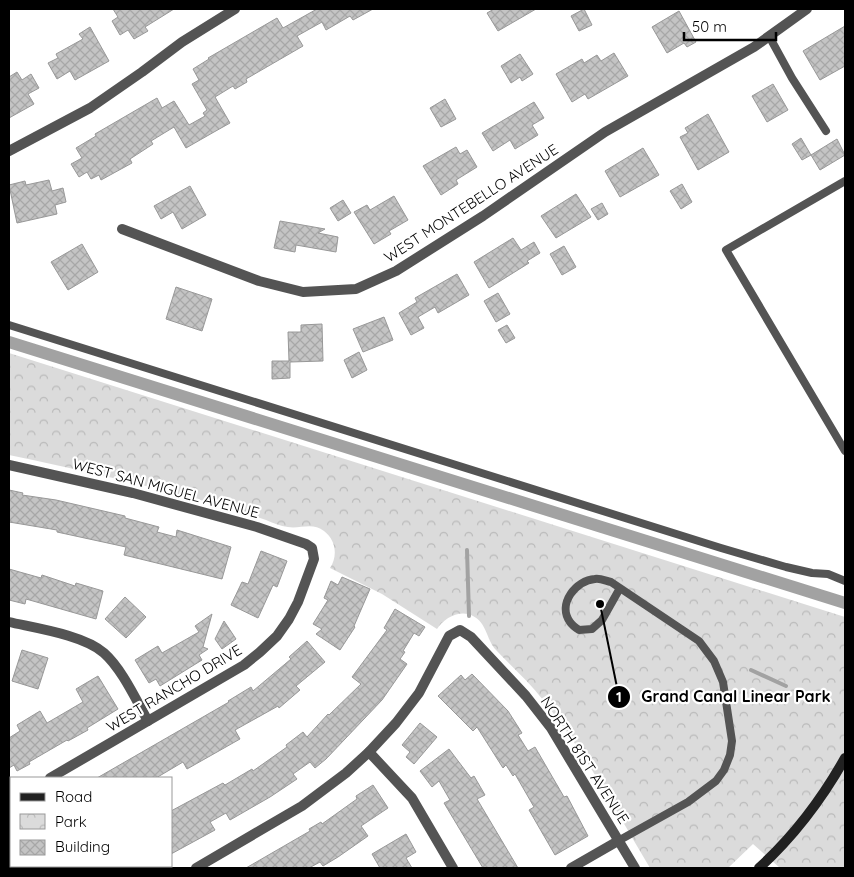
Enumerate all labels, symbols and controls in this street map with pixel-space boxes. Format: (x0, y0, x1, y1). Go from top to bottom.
scale bar (684, 10, 776, 42)
text: 50 m (692, 17, 727, 36)
street label: WEST MONTEBELLO AVENUE (380, 140, 562, 266)
street label: WEST SAN MIGUEL AVENUE (71, 454, 261, 522)
street label: WEST RANCHO DRIVE (103, 640, 245, 736)
callout: Grand Canal Linear Park (606, 681, 840, 712)
text: Grand Canal Linear Park (641, 686, 831, 706)
street label: NORTH 81ST AVENUE (537, 693, 633, 827)
legend (10, 777, 172, 867)
text: Road (55, 787, 92, 806)
text: Park (55, 812, 87, 831)
text: Building (55, 837, 110, 856)

